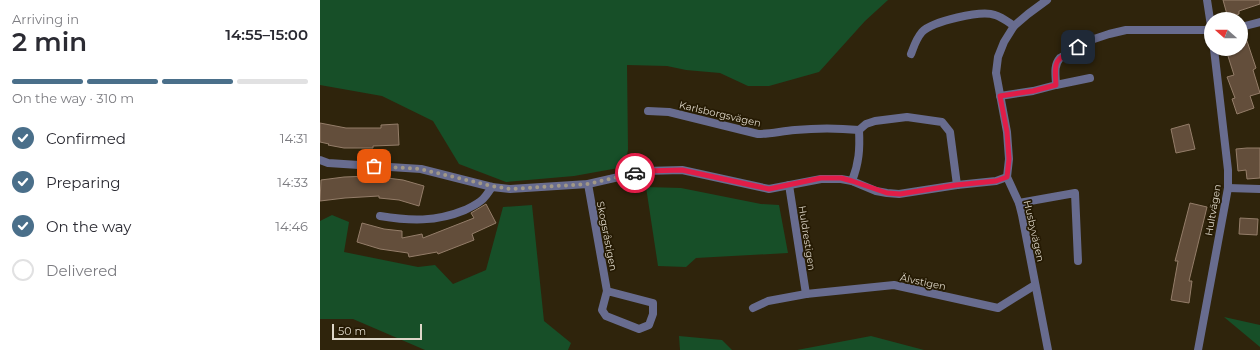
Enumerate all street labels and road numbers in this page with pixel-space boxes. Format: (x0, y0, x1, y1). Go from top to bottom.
street label: Karlsborgsvägen (678, 98, 762, 130)
street label: Hultvägen (1202, 183, 1224, 237)
street label: Husbyvägen (1021, 199, 1047, 263)
street label: Skogsråstigen (594, 200, 620, 272)
street label: Huldrestigen (795, 205, 819, 271)
street label: Älvstigen (899, 271, 947, 293)

